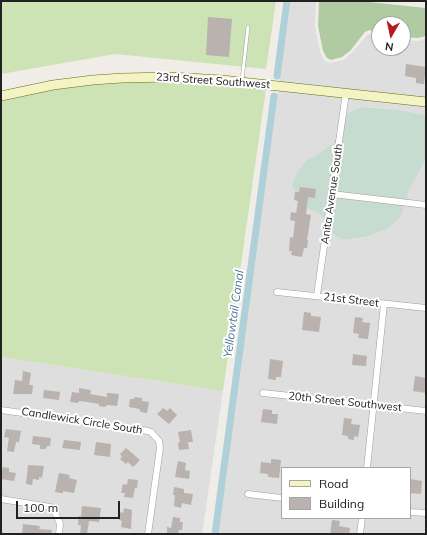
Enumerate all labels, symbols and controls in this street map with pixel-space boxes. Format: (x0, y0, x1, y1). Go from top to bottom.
north arrow (371, 16, 411, 56)
text: N (384, 39, 394, 54)
street label: 23rd Street Southwest (156, 70, 270, 92)
street label: Anita Avenue South (318, 143, 346, 245)
water label: Yellowtail Canal (221, 269, 247, 359)
street label: 21st Street (323, 290, 379, 310)
street label: 20th Street Southwest (288, 389, 402, 415)
street label: Candlewick Circle South (21, 405, 143, 437)
legend (281, 467, 411, 519)
text: Road (319, 476, 348, 491)
scale bar (18, 493, 122, 519)
text: Building (319, 496, 364, 511)
text: 100 m (23, 500, 58, 515)

